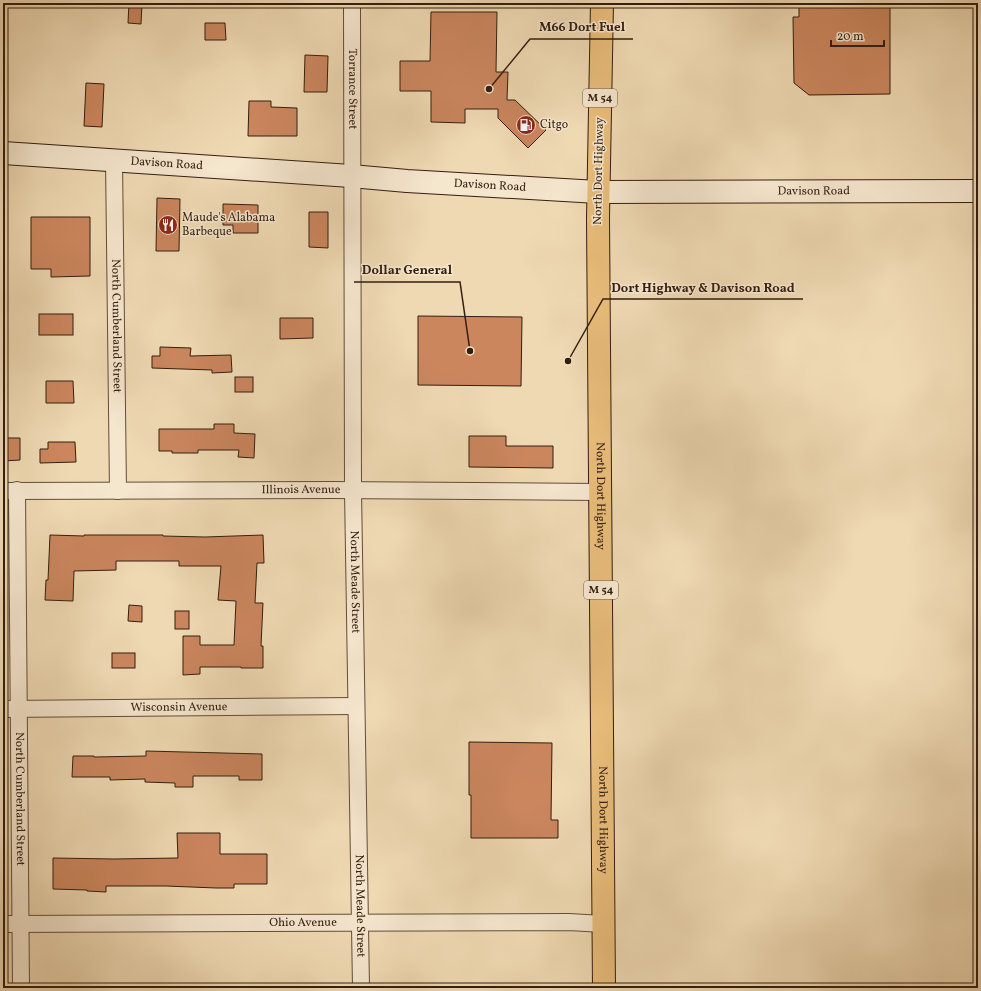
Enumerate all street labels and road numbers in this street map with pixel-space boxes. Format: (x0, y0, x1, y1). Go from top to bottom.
street label: Torrance Street (344, 49, 360, 129)
road number: M 54 (583, 89, 617, 107)
street label: North Dort Highway (590, 117, 608, 225)
street label: Davison Road (130, 153, 204, 174)
street label: Davison Road (453, 176, 527, 196)
street label: Davison Road (777, 183, 850, 200)
street label: North Cumberland Street (107, 259, 125, 393)
street label: North Dort Highway (592, 442, 609, 550)
street label: Illinois Avenue (261, 482, 341, 498)
street label: North Meade Street (346, 530, 363, 634)
road number: M 54 (584, 581, 618, 599)
street label: Wisconsin Avenue (130, 699, 228, 716)
street label: North Cumberland Street (11, 732, 28, 866)
street label: North Dort Highway (594, 766, 611, 874)
street label: North Meade Street (351, 854, 369, 958)
street label: Ohio Avenue (269, 915, 337, 931)

